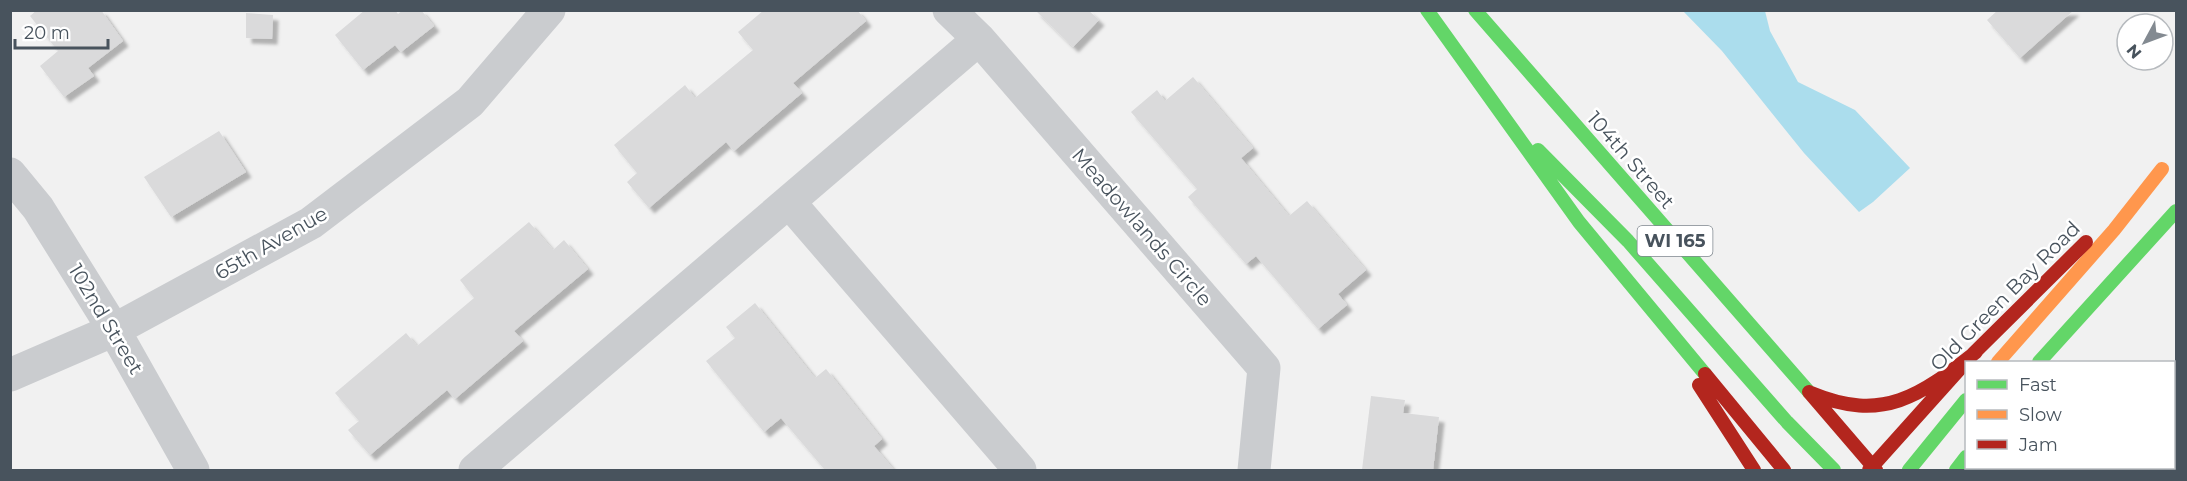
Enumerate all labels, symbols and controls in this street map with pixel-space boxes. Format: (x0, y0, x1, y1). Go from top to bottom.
scale bar (15, 12, 108, 50)
north arrow (2115, 12, 2175, 72)
text: 20 m (24, 22, 70, 44)
text: N (2123, 40, 2145, 63)
street label: 104th Street (1582, 106, 1680, 214)
street label: Meadowlands Circle (1067, 143, 1217, 311)
street label: 65th Avenue (211, 201, 331, 285)
street label: Old Green Bay Road (1925, 216, 2085, 376)
road number: WI 165 (1638, 226, 1712, 256)
street label: 102nd Street (64, 259, 148, 379)
legend (1965, 361, 2175, 469)
text: Fast (2019, 374, 2057, 396)
text: Slow (2019, 404, 2062, 426)
text: Jam (2018, 434, 2058, 456)

